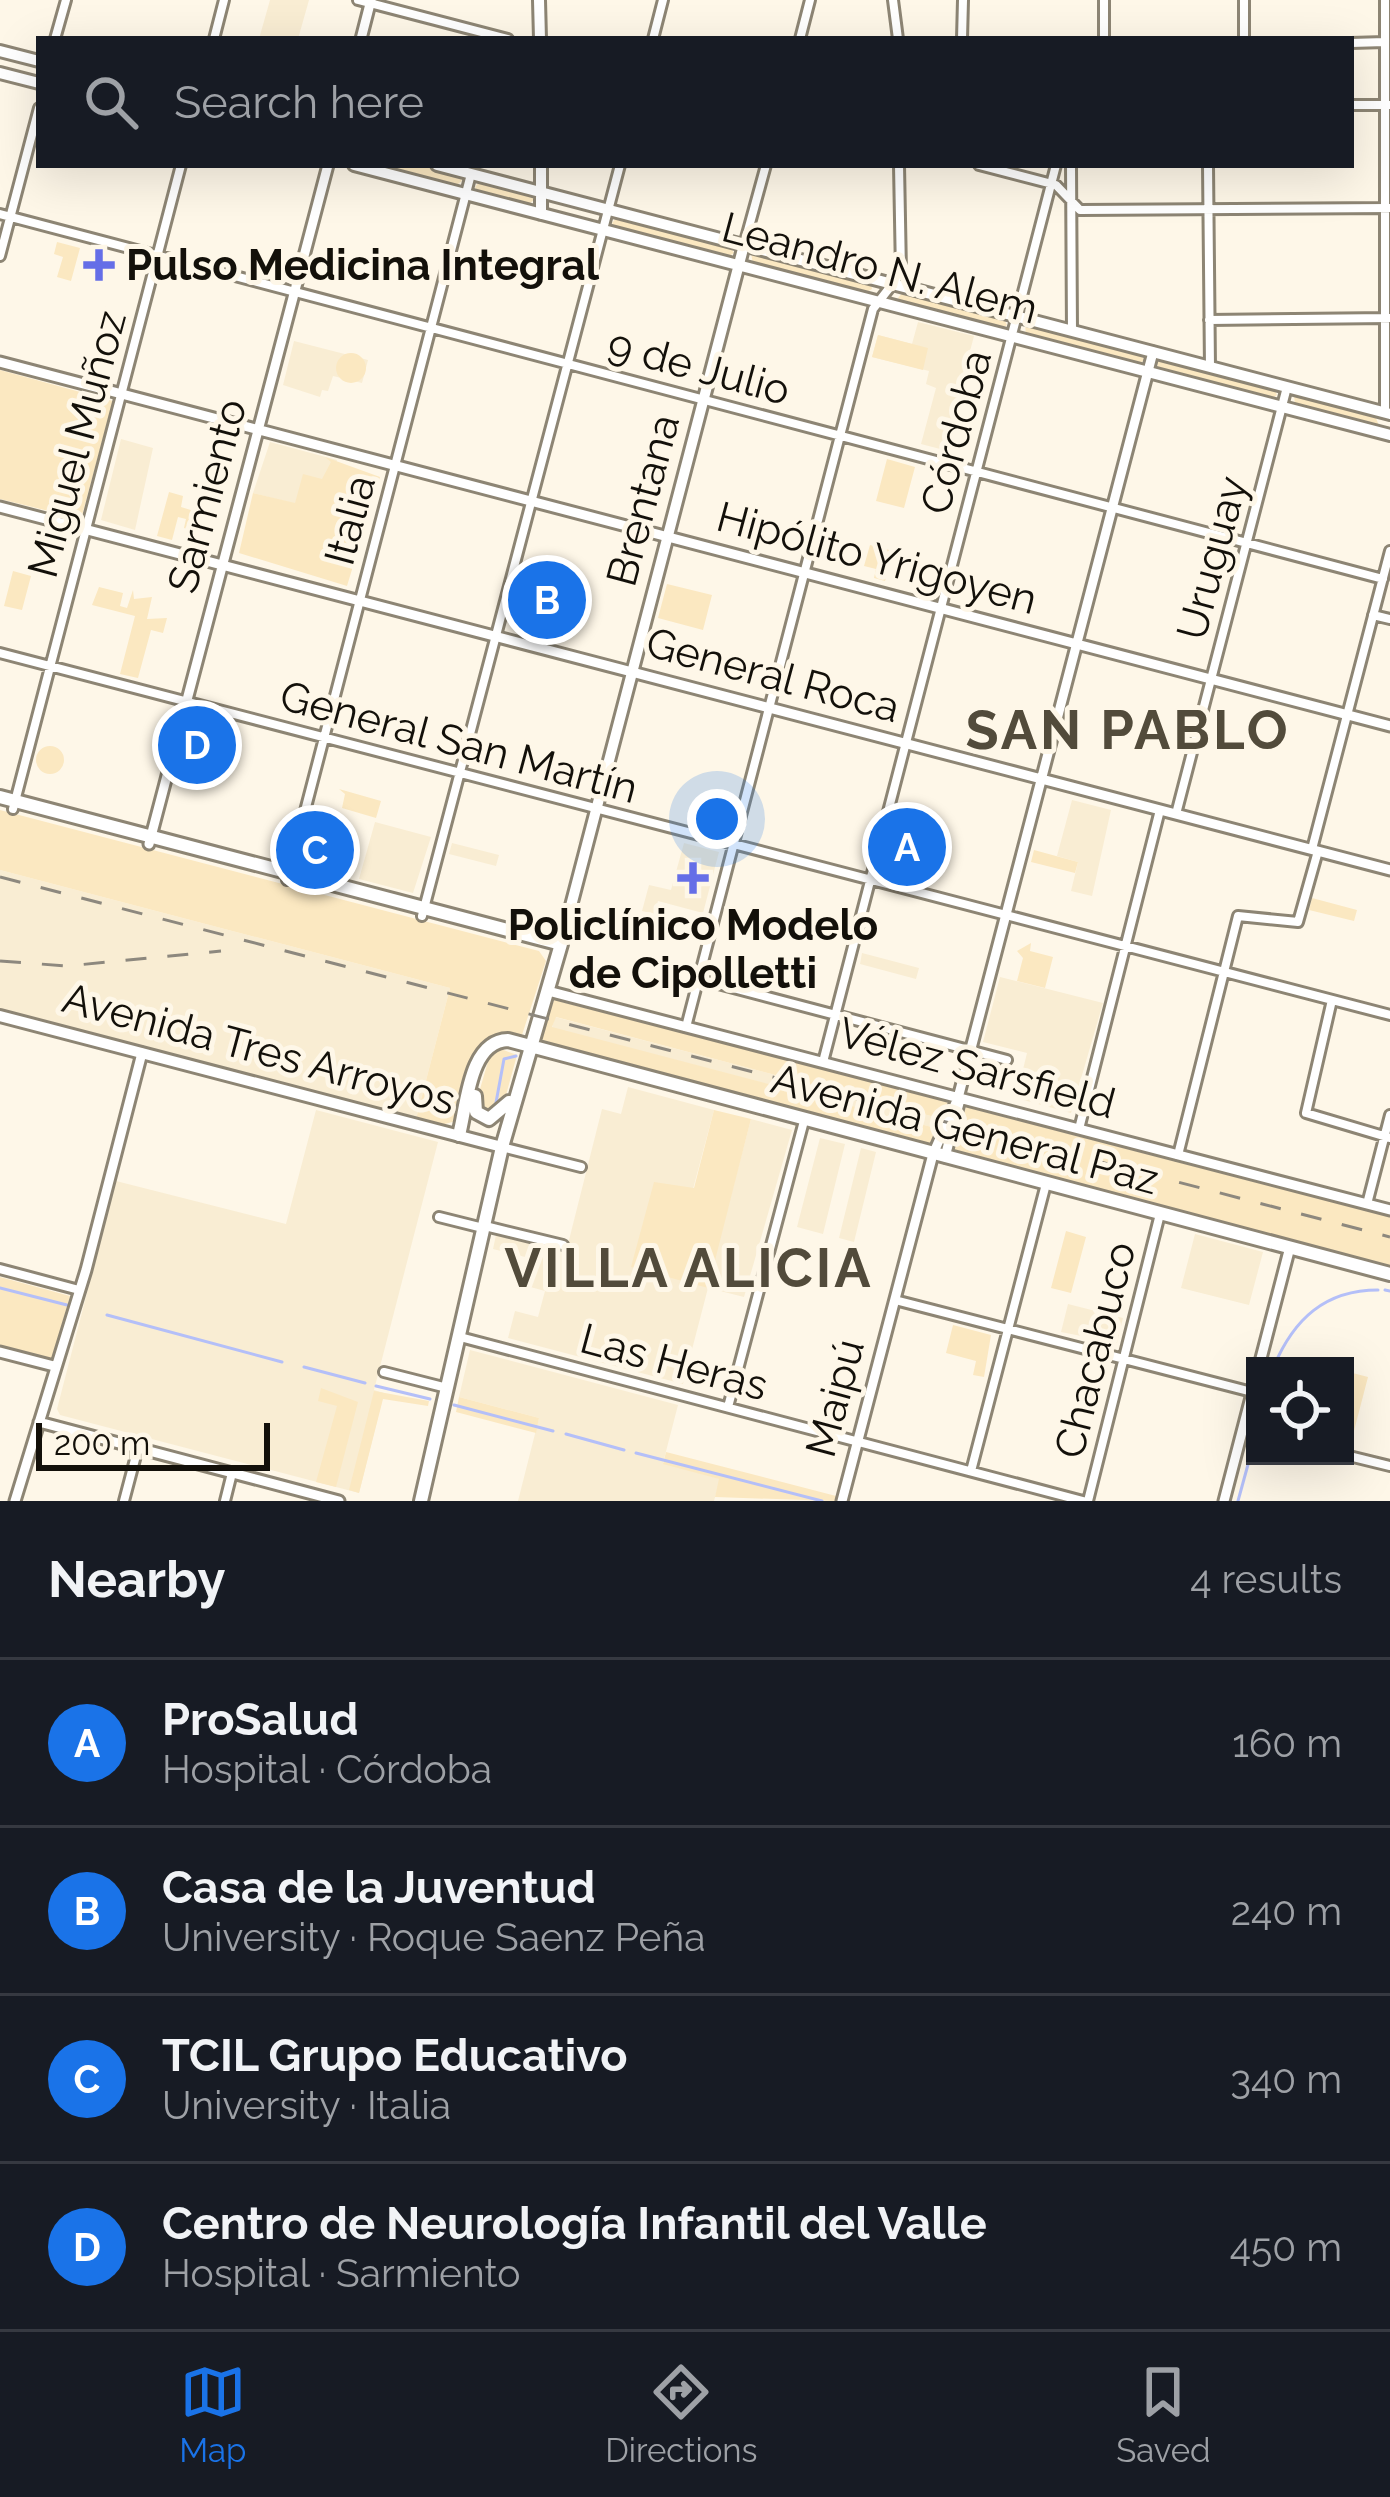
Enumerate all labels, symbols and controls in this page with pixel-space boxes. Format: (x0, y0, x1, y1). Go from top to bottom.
search box (36, 36, 1354, 168)
icon: search (78, 69, 144, 135)
text: Search here (174, 76, 424, 129)
street label: Leandro N. Alem (717, 202, 1043, 334)
place label: Pulso Medicina Integral (126, 241, 600, 290)
marker: Pulso Medicina Integral (83, 249, 115, 281)
street label: Miguel Muñoz (18, 305, 136, 583)
street label: 9 de Julio (603, 319, 795, 415)
street label: Córdoba (911, 345, 1001, 519)
street label: Sarmiento (158, 394, 256, 598)
street label: Brentana (597, 409, 689, 591)
street label: Italia (315, 470, 385, 570)
street label: Uruguay (1167, 471, 1257, 645)
street label: Hipólito Yrigoyen (712, 492, 1042, 624)
pin: B (508, 555, 586, 645)
street label: General Roca (641, 618, 905, 732)
street label: General San Martín (275, 671, 643, 813)
district label: SAN PABLO (965, 698, 1291, 762)
pin: D (158, 700, 236, 790)
your location (687, 789, 747, 849)
pin: A (868, 802, 946, 892)
pin: C (276, 805, 354, 895)
marker: Policlínico Modelo de Cipolletti (677, 862, 709, 894)
place label: Policlínico Modelo de Cipolletti (508, 901, 878, 998)
street label: Avenida Tres Arroyos (57, 973, 461, 1125)
street label: Vélez Sarsfield (833, 1008, 1121, 1128)
street label: Avenida General Paz (766, 1054, 1164, 1204)
district label: VILLA ALICIA (504, 1236, 874, 1300)
street label: Chacabuco (1045, 1237, 1145, 1463)
street label: Las Heras (575, 1314, 773, 1410)
street label: Maipú (796, 1334, 874, 1462)
map controls (1246, 1357, 1354, 1465)
button: locate (1246, 1357, 1354, 1465)
scale bar (36, 1417, 270, 1470)
text: 200 m (54, 1424, 150, 1463)
text: Nearby (48, 1549, 225, 1609)
text: 4 results (1190, 1556, 1342, 1602)
text: ProSalud (162, 1693, 358, 1746)
text: A (74, 1720, 100, 1766)
text: 160 m (1232, 1720, 1342, 1766)
text: Hospital · Córdoba (162, 1746, 492, 1792)
text: Casa de la Juventud (162, 1861, 596, 1914)
text: B (74, 1888, 100, 1934)
text: 240 m (1231, 1888, 1342, 1934)
text: University · Roque Saenz Peña (162, 1914, 705, 1960)
text: TCIL Grupo Educativo (162, 2029, 627, 2082)
text: C (74, 2056, 100, 2102)
text: 340 m (1230, 2056, 1342, 2102)
text: University · Italia (162, 2082, 451, 2128)
text: Centro de Neurología Infantil del Valle (162, 2197, 987, 2250)
text: D (73, 2224, 101, 2270)
text: 450 m (1230, 2224, 1342, 2270)
text: Hospital · Sarmiento (162, 2250, 520, 2296)
tab: Map (179, 2359, 246, 2470)
tab: Directions (605, 2359, 758, 2470)
tab: Saved (1116, 2359, 1211, 2470)

